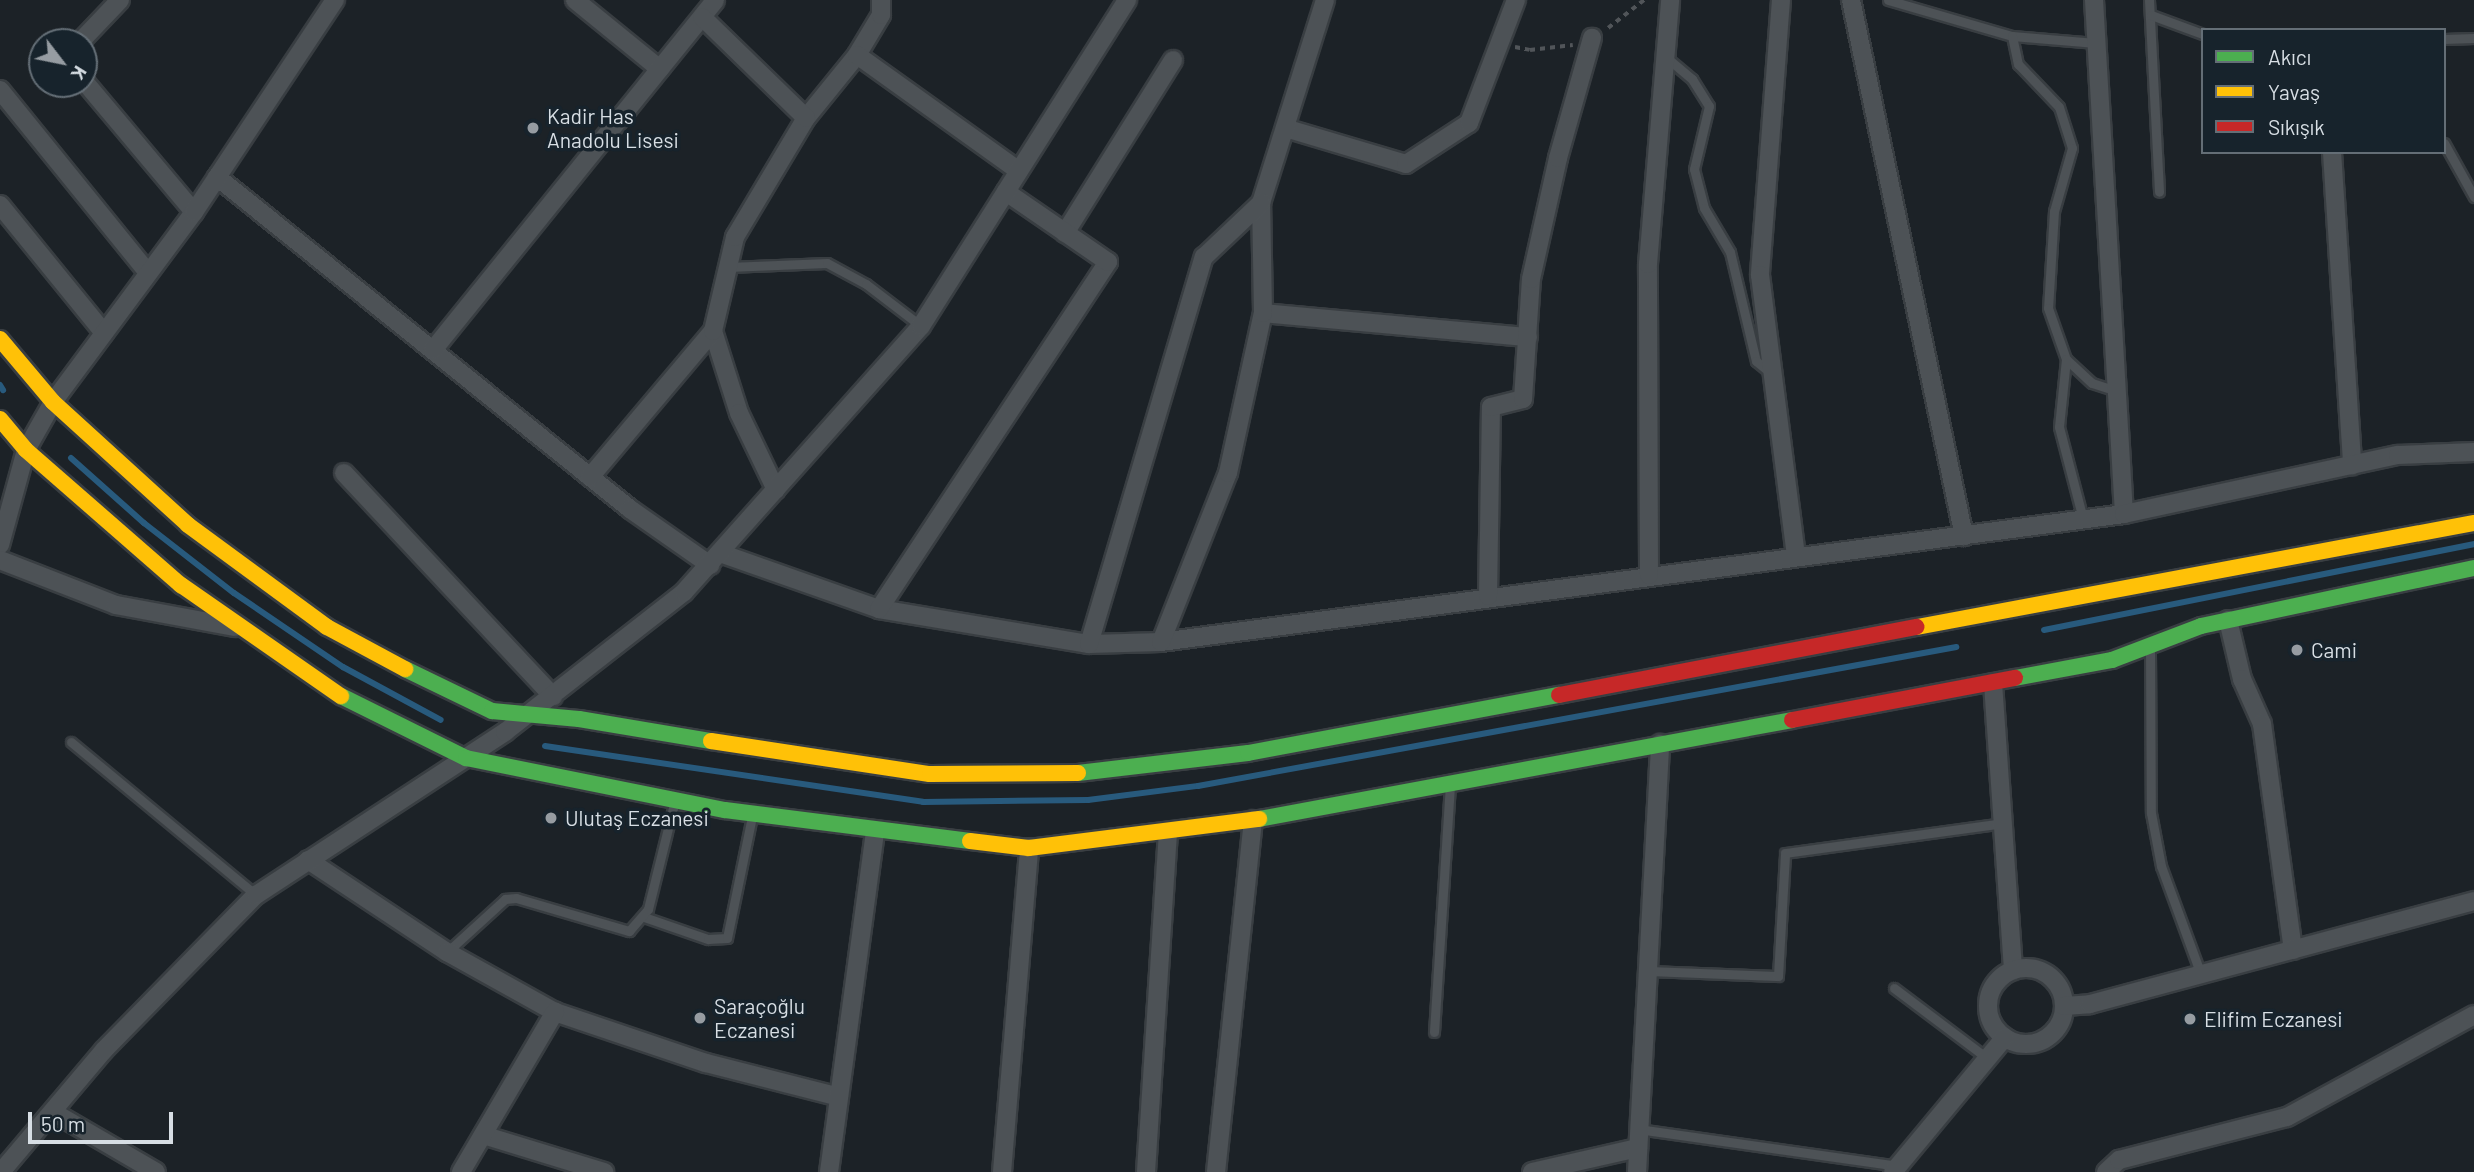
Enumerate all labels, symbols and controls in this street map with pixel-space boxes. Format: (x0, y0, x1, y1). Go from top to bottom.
north arrow (28, 28, 98, 98)
legend (2201, 28, 2446, 154)
text: Akıcı (2268, 44, 2311, 69)
text: K (67, 62, 92, 84)
text: Yavaş (2268, 79, 2320, 104)
place label: Kadir Has Anadolu Lisesi (547, 103, 679, 153)
text: Sıkışık (2268, 114, 2325, 139)
marker: Kadir Has Anadolu Lisesi (525, 120, 541, 136)
place label: Cami (2311, 637, 2357, 663)
marker: Cami (2289, 642, 2305, 658)
place label: Ulutaş Eczanesi (565, 805, 709, 831)
marker: Ulutaş Eczanesi (543, 810, 559, 826)
place label: Saraçoğlu Eczanesi (714, 993, 805, 1043)
place label: Elifim Eczanesi (2204, 1006, 2343, 1032)
marker: Saraçoğlu Eczanesi (692, 1010, 708, 1026)
marker: Elifim Eczanesi (2182, 1011, 2198, 1027)
scale bar (32, 1098, 177, 1142)
text: 50 m (41, 1111, 85, 1136)

